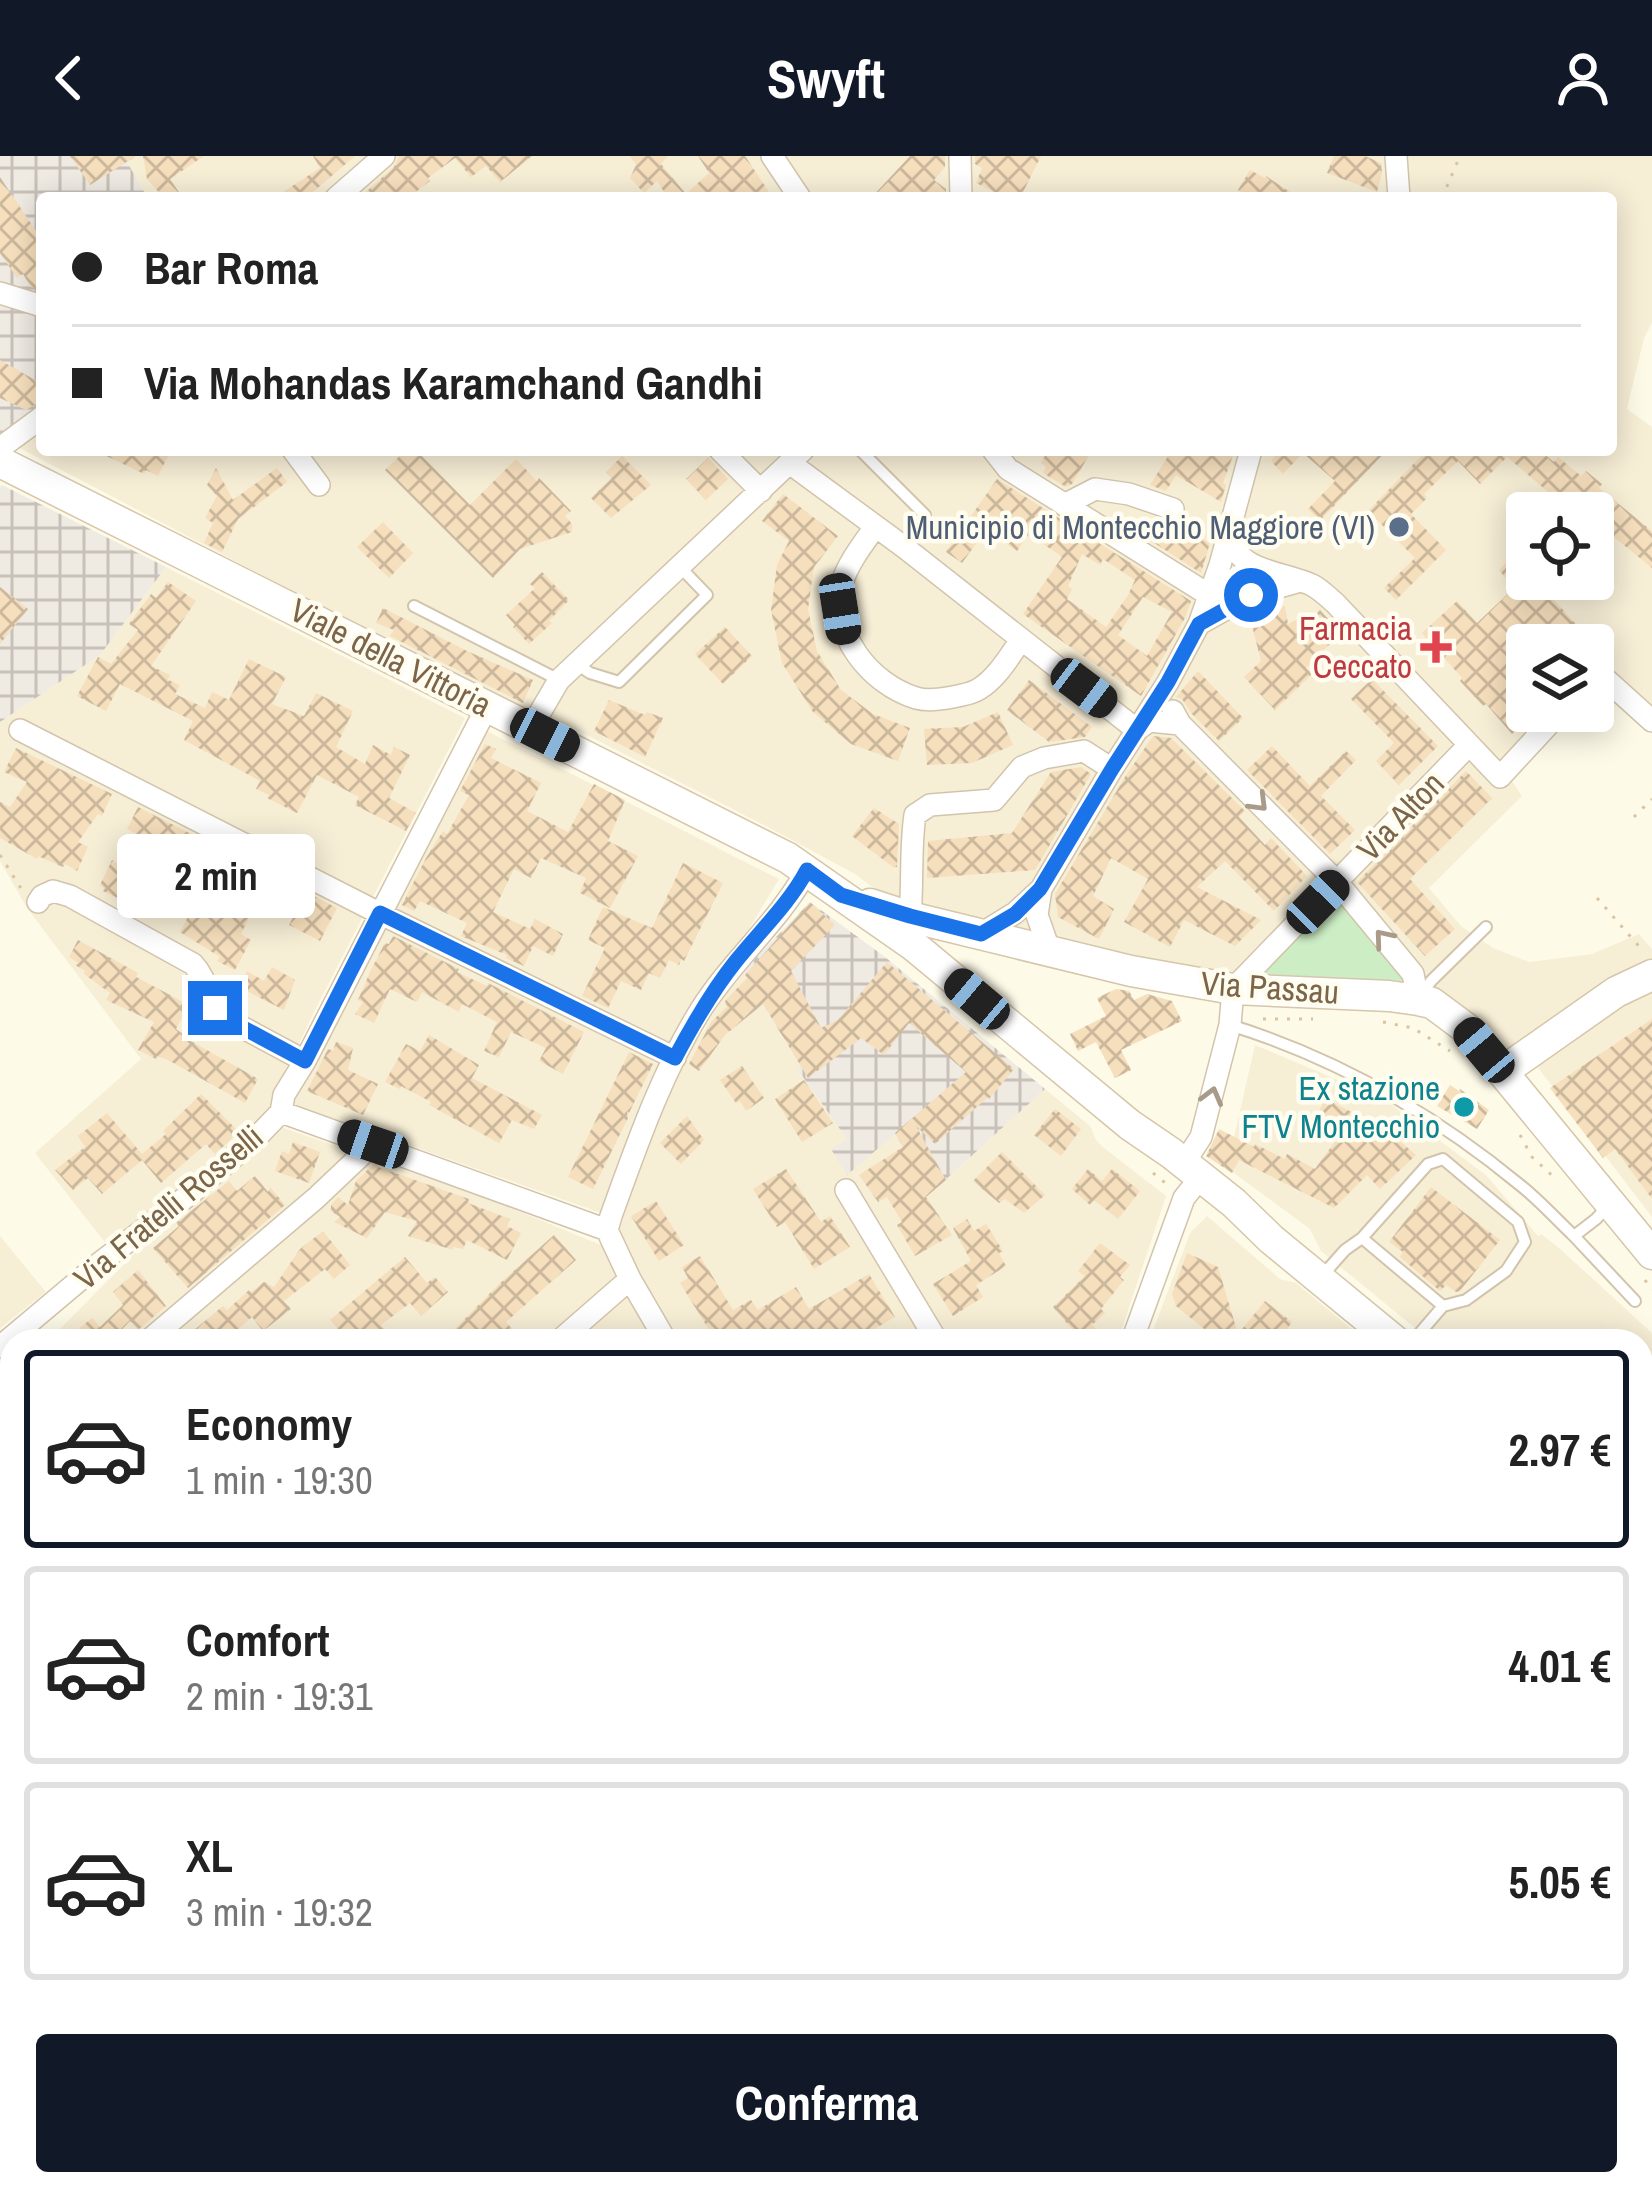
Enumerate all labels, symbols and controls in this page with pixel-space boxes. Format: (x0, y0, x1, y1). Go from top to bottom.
text: Swyft (767, 42, 885, 115)
icon: back (36, 45, 102, 111)
icon: person (1550, 45, 1616, 111)
text: Bar Roma (144, 237, 318, 298)
text: Via Mohandas Karamchand Gandhi (144, 352, 763, 413)
map controls (1506, 492, 1614, 732)
button: locate (1506, 492, 1614, 600)
place label: Municipio di Montecchio Maggiore (VI) (906, 505, 1375, 549)
marker: Municipio di Montecchio Maggiore (VI) (1386, 514, 1412, 540)
route start (1224, 568, 1278, 622)
car (817, 571, 863, 647)
street label: Viale della Vittoria (283, 587, 499, 727)
place label: Farmacia Ceccato (1299, 606, 1412, 688)
button: layers (1506, 624, 1614, 732)
marker: Farmacia Ceccato (1423, 634, 1449, 660)
car (1044, 652, 1124, 724)
car (505, 703, 585, 767)
street label: Via Alton (1347, 762, 1453, 870)
one-way arrow (1244, 788, 1266, 810)
callout: 2 min (116, 834, 314, 918)
text: 2 min (174, 850, 258, 902)
car (1280, 864, 1356, 940)
one-way arrow (1376, 930, 1398, 952)
street label: Via Passau (1200, 960, 1340, 1014)
car (938, 962, 1016, 1036)
route end (188, 981, 242, 1035)
car (1447, 1011, 1521, 1089)
place label: Ex stazione FTV Montecchio (1241, 1066, 1440, 1148)
one-way arrow (1197, 1086, 1222, 1107)
marker: Ex stazione FTV Montecchio (1451, 1094, 1477, 1120)
street label: Via Fratelli Rosselli (64, 1115, 272, 1299)
car (333, 1115, 413, 1173)
text: Economy (186, 1393, 352, 1454)
icon: car (42, 1395, 150, 1503)
text: 2.97 € (1508, 1419, 1611, 1480)
text: 1 min · 19:30 (186, 1454, 373, 1506)
text: Comfort (186, 1609, 329, 1670)
icon: car (42, 1611, 150, 1719)
text: 4.01 € (1508, 1635, 1611, 1696)
text: 2 min · 19:31 (186, 1670, 373, 1722)
text: XL (186, 1825, 233, 1886)
icon: car (42, 1827, 150, 1935)
text: 5.05 € (1508, 1851, 1611, 1912)
text: 3 min · 19:32 (186, 1886, 373, 1938)
button: Conferma (36, 2034, 1617, 2172)

